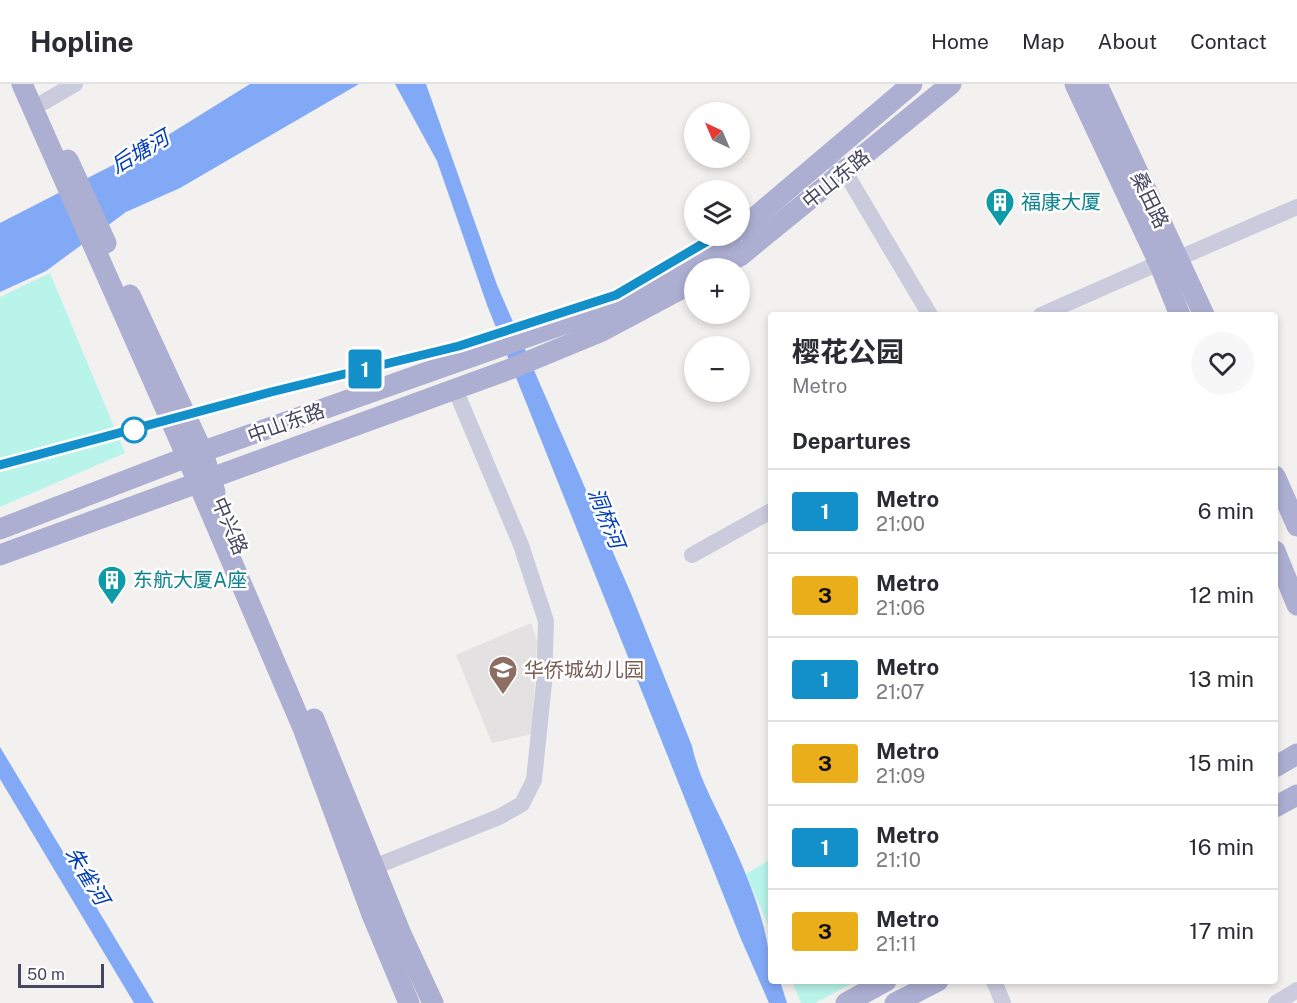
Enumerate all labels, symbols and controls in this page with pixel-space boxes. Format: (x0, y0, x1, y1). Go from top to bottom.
text: Hopline (30, 25, 134, 58)
text: Home (931, 29, 989, 54)
text: Map (1022, 29, 1065, 54)
text: About (1098, 29, 1157, 54)
text: Contact (1190, 29, 1267, 54)
north arrow (684, 102, 750, 168)
map controls (684, 102, 750, 402)
water label: 后塘河 (106, 123, 177, 178)
street label: 中山东路 (797, 145, 875, 213)
street label: 桑田路 (1126, 168, 1174, 232)
button: layers (684, 180, 750, 246)
building icon: 福康大厦 (984, 186, 1016, 228)
place label: 福康大厦 (1021, 190, 1101, 214)
button: + (684, 258, 750, 324)
button: heart (1191, 332, 1254, 395)
text: 樱花公园 (792, 335, 904, 368)
button: − (684, 336, 750, 402)
line badge: 1 (346, 350, 385, 388)
text: 1 (361, 357, 370, 382)
text: Metro (792, 374, 847, 398)
street label: 中山东路 (244, 398, 328, 448)
unlabelled marker (121, 417, 147, 443)
text: Departures (792, 428, 911, 454)
water label: 洞桥河 (583, 484, 631, 555)
text: Metro (876, 486, 939, 512)
street label: 中兴路 (207, 494, 253, 558)
text: 6 min (1198, 498, 1254, 524)
text: 1 (821, 499, 830, 524)
text: 21:00 (876, 512, 925, 536)
building icon: 东航大厦A座 (96, 564, 128, 606)
place label: 东航大厦A座 (133, 568, 247, 592)
text: Metro (876, 570, 939, 596)
text: 12 min (1189, 582, 1254, 608)
text: 3 (818, 583, 832, 608)
text: 21:06 (876, 596, 925, 620)
school or university icon: 华侨城幼儿园 (487, 654, 519, 696)
text: Metro (876, 654, 939, 680)
place label: 华侨城幼儿园 (524, 658, 644, 682)
text: 13 min (1189, 666, 1254, 692)
text: 1 (821, 667, 830, 692)
text: 21:07 (876, 680, 924, 704)
text: Metro (876, 738, 939, 764)
text: 15 min (1188, 750, 1254, 776)
text: 3 (818, 751, 832, 776)
text: 21:09 (876, 764, 925, 788)
text: Metro (876, 822, 939, 848)
text: 16 min (1189, 834, 1254, 860)
text: 1 (821, 835, 830, 860)
water label: 朱雀河 (60, 842, 116, 913)
text: 21:10 (876, 848, 921, 872)
text: Metro (876, 906, 939, 932)
text: 17 min (1189, 918, 1254, 944)
text: 3 (818, 919, 832, 944)
text: 21:11 (876, 932, 917, 956)
scale bar (18, 961, 104, 988)
text: 50 m (27, 965, 65, 984)

